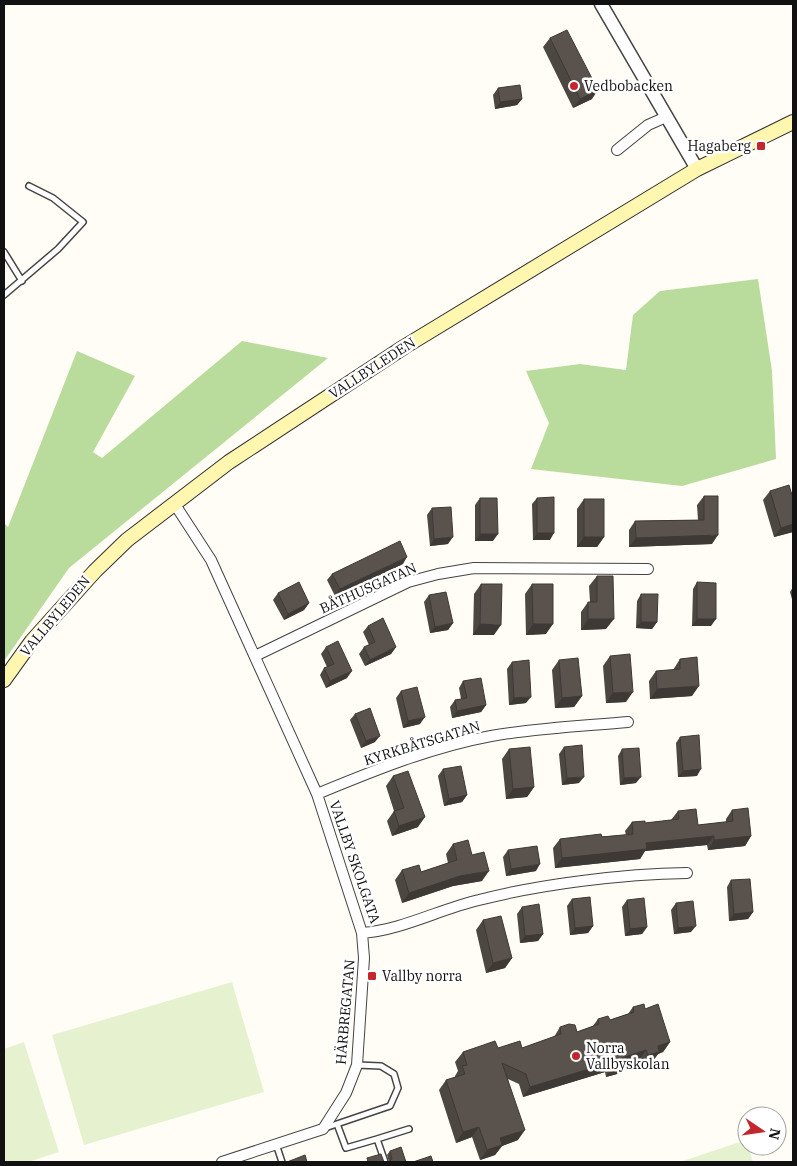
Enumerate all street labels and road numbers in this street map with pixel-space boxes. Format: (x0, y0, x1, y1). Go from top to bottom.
street label: VALLBYLEDEN (325, 333, 419, 403)
street label: BÅTHUSGATAN (316, 558, 419, 617)
street label: VALLBYLEDEN (16, 572, 94, 660)
street label: KYRKBÅTSGATAN (361, 716, 483, 769)
street label: VALLBY SKOLGATA (326, 798, 385, 926)
street label: HÄRBREGATAN (331, 959, 359, 1065)

